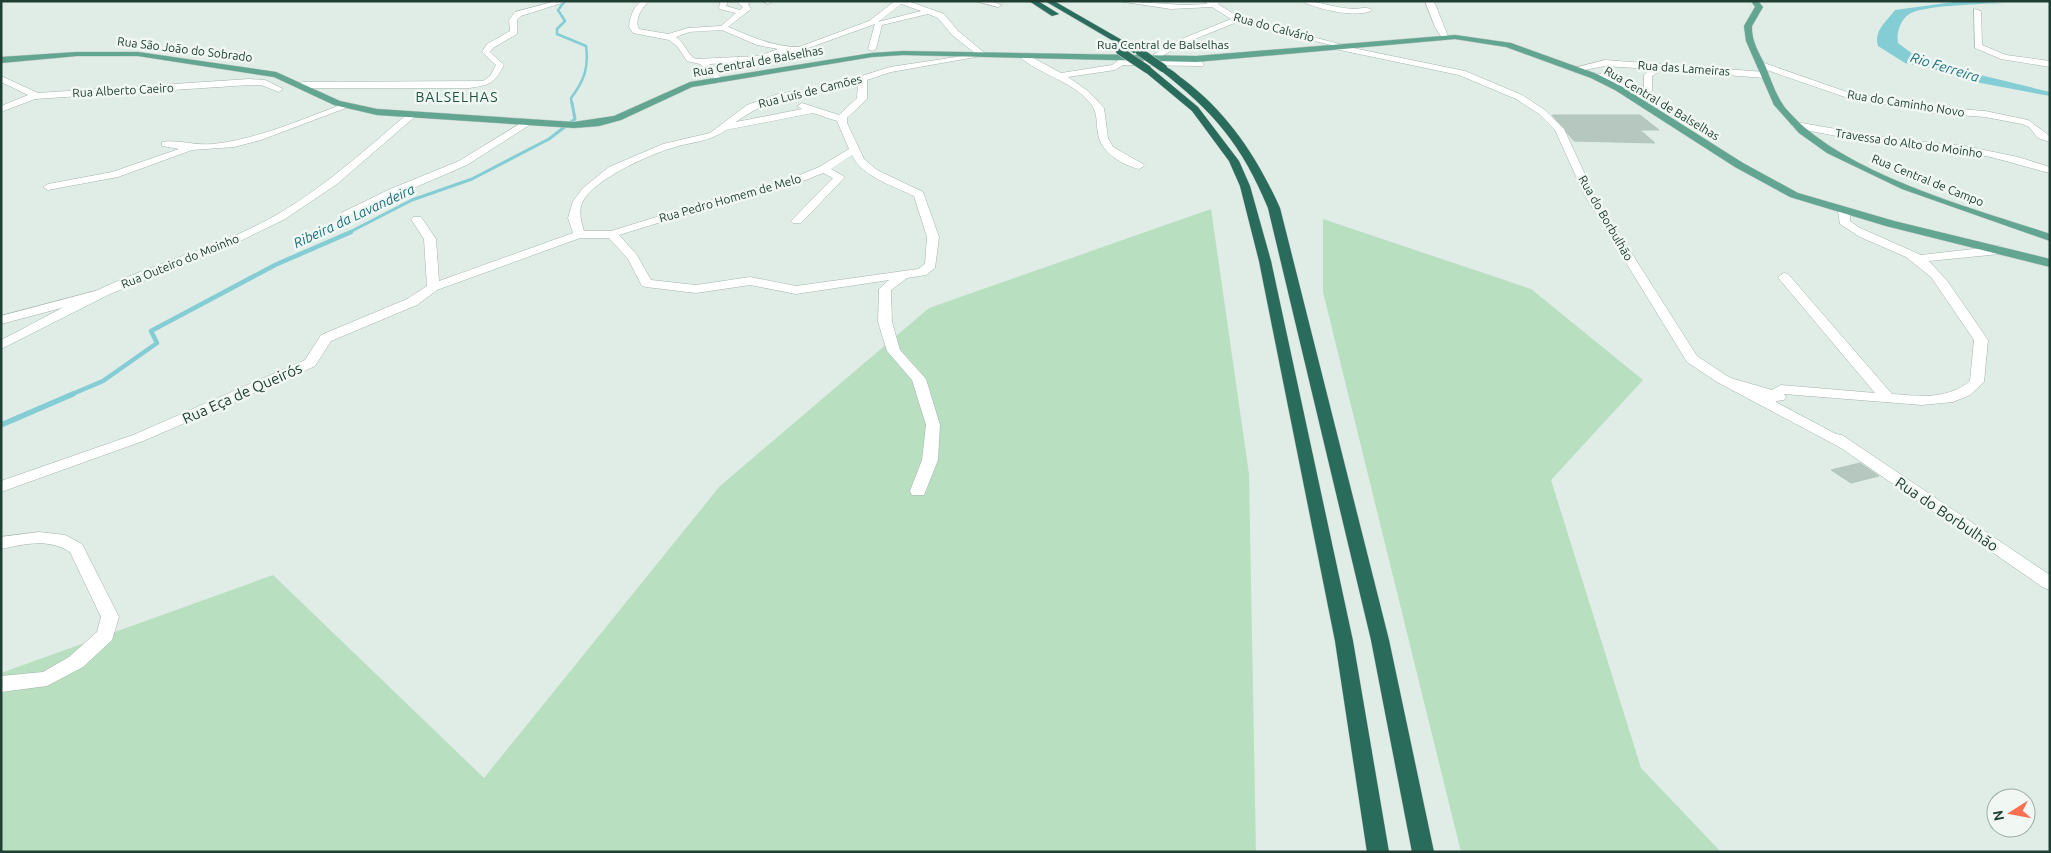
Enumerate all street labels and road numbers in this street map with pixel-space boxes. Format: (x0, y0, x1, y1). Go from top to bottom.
street label: Rua do Calvário (1232, 10, 1316, 44)
street label: Rua São João do Sobrado (117, 34, 253, 64)
street label: Rua Central de Balselhas (1097, 38, 1229, 51)
street label: Rua Central de Balselhas (692, 43, 824, 79)
street label: Rua das Lameiras (1637, 58, 1731, 78)
street label: Rua Central de Balselhas (1602, 63, 1722, 143)
street label: Rua Luís de Camões (757, 72, 863, 110)
street label: Rua Alberto Caeiro (72, 81, 174, 99)
street label: Rua do Caminho Novo (1846, 87, 1966, 119)
street label: Travessa do Alto do Moinho (1834, 126, 1984, 160)
street label: Rua Central de Campo (1870, 152, 1986, 208)
street label: Rua Pedro Homem de Melo (657, 171, 803, 225)
street label: Rua do Borbulhão (1576, 173, 1636, 263)
street label: Rua Outeiro do Moinho (119, 231, 241, 291)
street label: Rua Eça de Queirós (180, 359, 304, 427)
street label: Rua do Borbulhão (1892, 473, 2002, 555)

